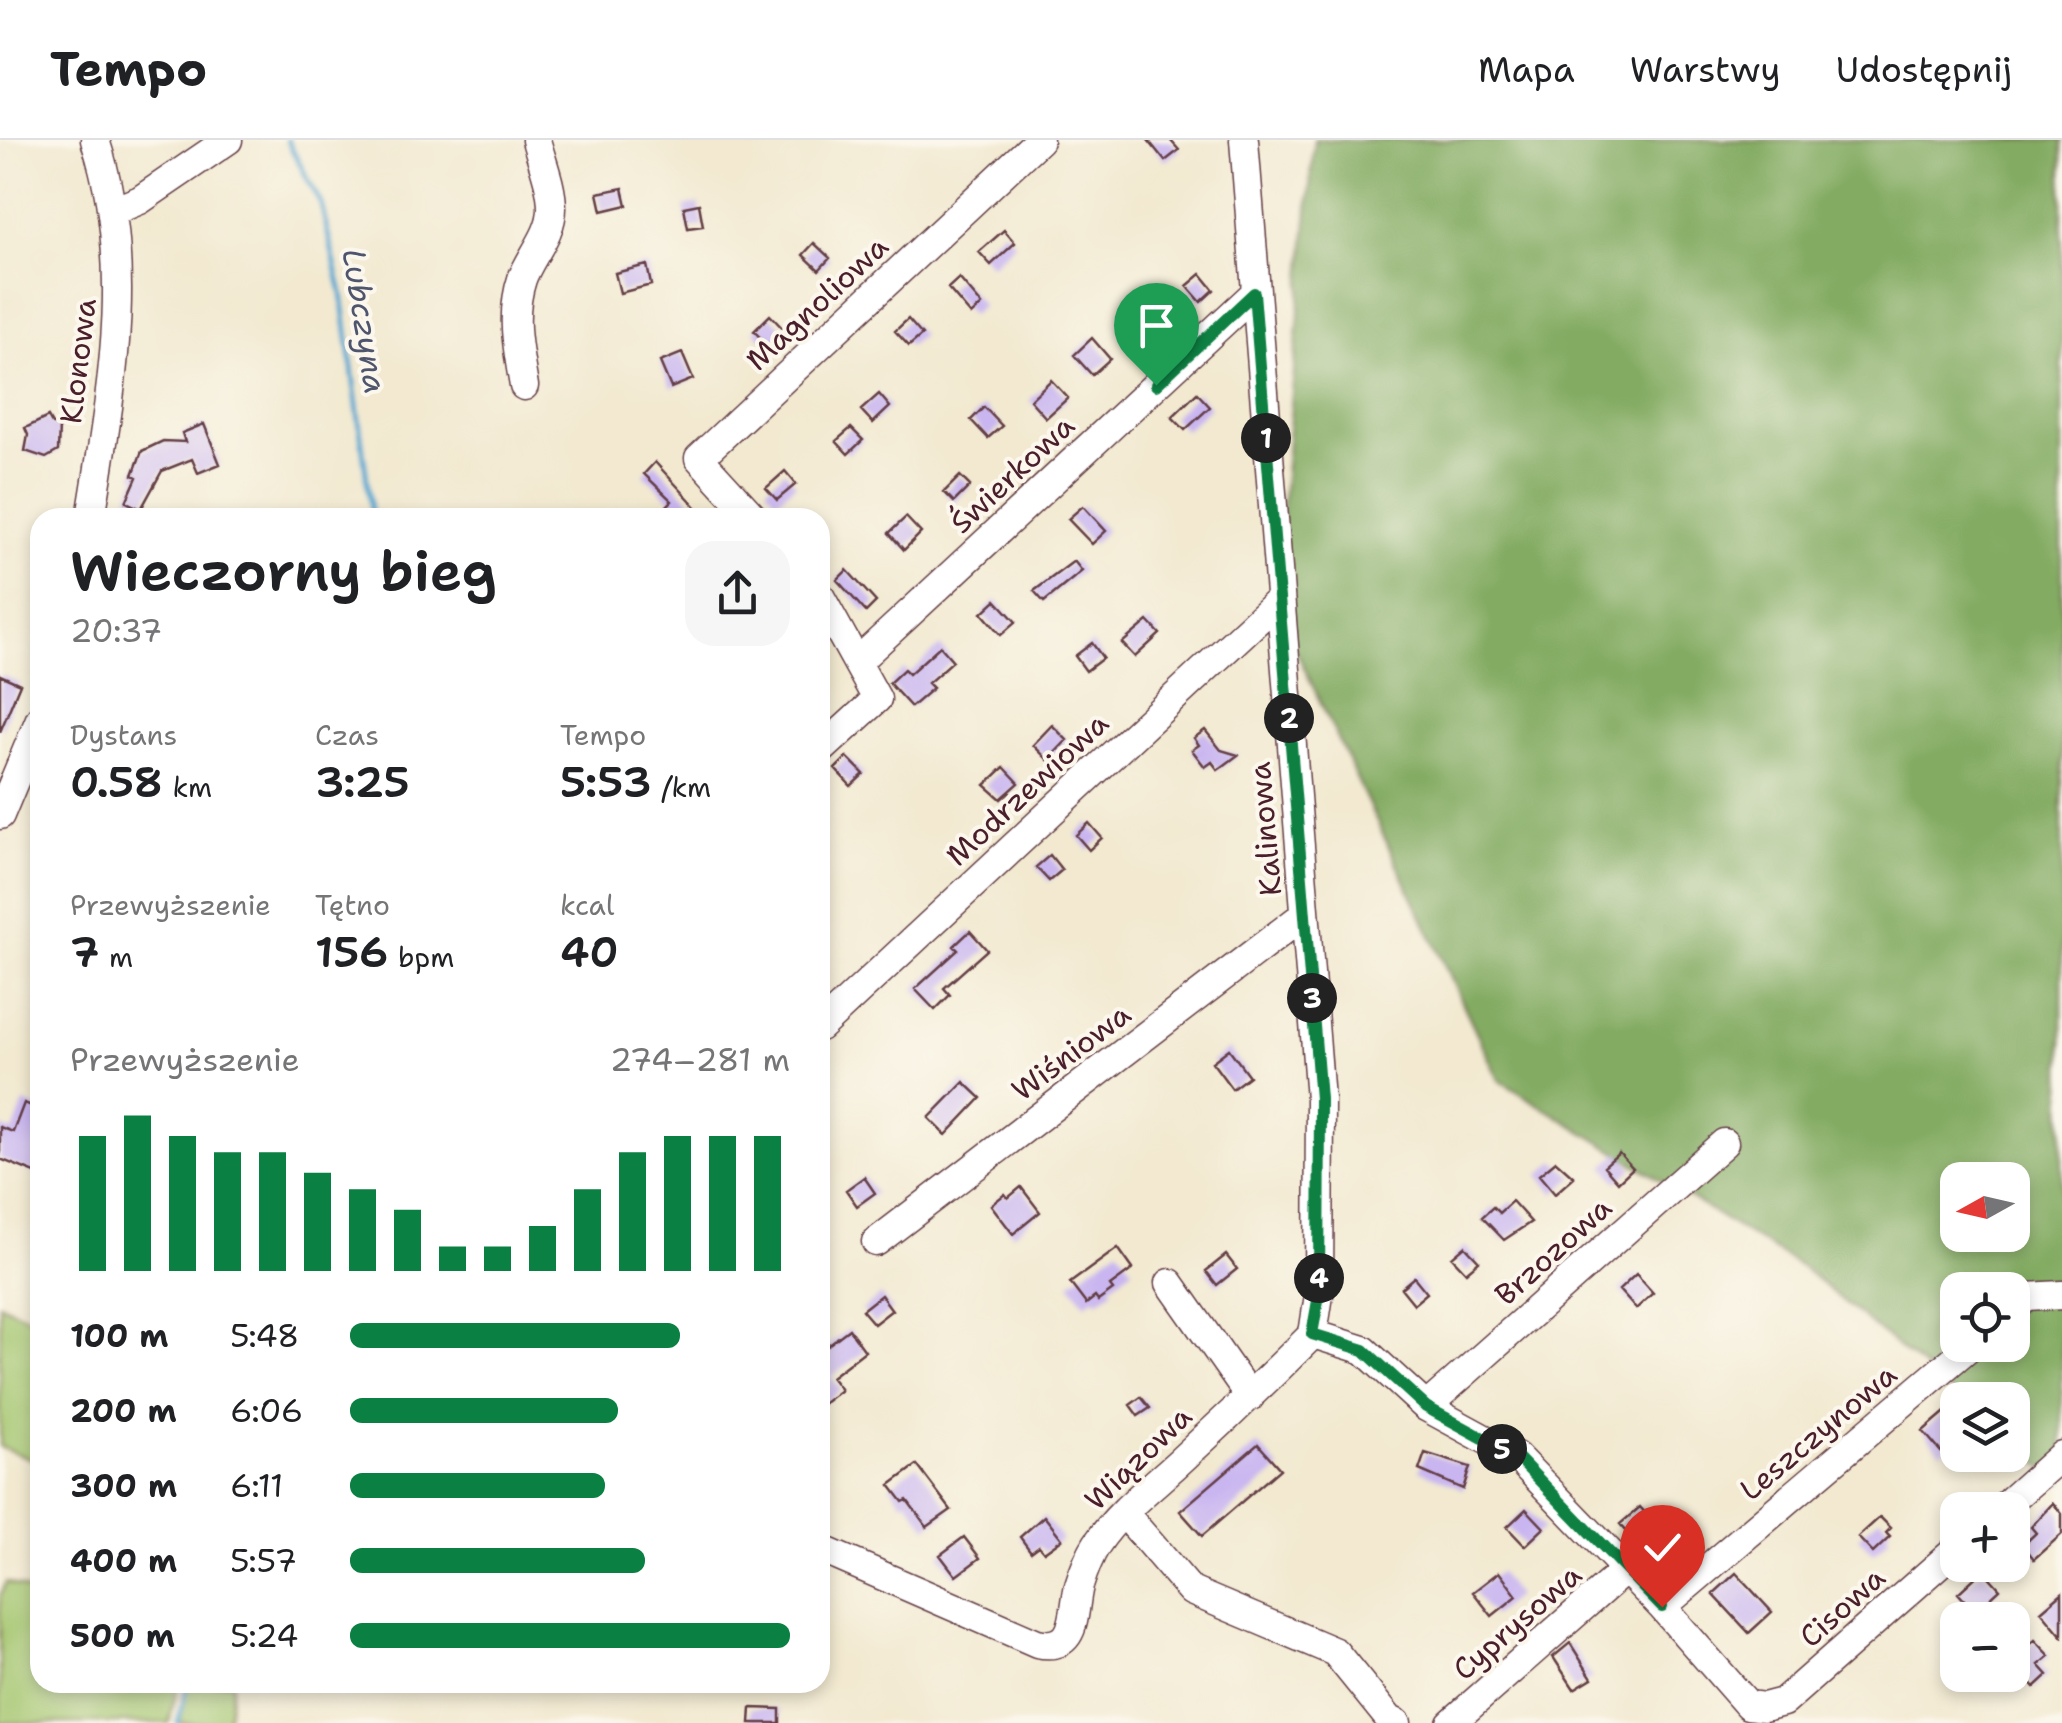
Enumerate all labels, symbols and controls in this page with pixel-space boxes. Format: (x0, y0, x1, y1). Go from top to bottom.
text: Tempo (50, 37, 207, 101)
text: Mapa (1478, 46, 1575, 93)
text: Warstwy (1630, 46, 1781, 93)
text: Udostępnij (1836, 46, 2012, 93)
street label: Magnoliowa (737, 226, 897, 380)
water label: Lubczyna (332, 245, 398, 397)
pin (1114, 283, 1199, 386)
street label: Klonowa (50, 296, 106, 426)
icon: arrive (1129, 298, 1184, 353)
street label: Świerkowa (941, 405, 1083, 542)
pin: 1 (1241, 413, 1291, 463)
text: 1 (1260, 419, 1272, 457)
text: Wieczorny bieg (70, 534, 497, 608)
button: share (685, 541, 790, 646)
text: 20:37 (70, 609, 162, 652)
pin: 2 (1264, 693, 1314, 743)
text: 2 (1279, 699, 1299, 737)
street label: Modrzewiowa (937, 703, 1117, 875)
text: Dystans (70, 716, 177, 754)
text: Czas (315, 716, 379, 754)
text: Tempo (560, 716, 646, 754)
text: 0.58 (70, 754, 163, 810)
text: 3:25 (315, 754, 410, 810)
text: 5:53 (560, 754, 652, 810)
street label: Kalinowa (1239, 760, 1291, 898)
text: km (163, 768, 212, 806)
text: /km (652, 768, 711, 806)
text: Przewyższenie (70, 886, 271, 924)
text: Tętno (315, 886, 390, 924)
text: kcal (560, 886, 614, 924)
text: 7 (70, 924, 99, 980)
text: 156 (315, 924, 389, 980)
text: 40 (560, 924, 619, 980)
text: m (99, 938, 133, 976)
text: bpm (389, 938, 454, 976)
pin: 3 (1287, 973, 1337, 1023)
text: 3 (1302, 979, 1322, 1017)
street label: Wiśniowa (1003, 994, 1139, 1110)
text: Przewyższenie (70, 1038, 300, 1081)
text: 274–281 m (610, 1038, 790, 1081)
north arrow (1940, 1162, 2030, 1252)
map controls (1940, 1162, 2030, 1692)
street label: Brzozowa (1486, 1187, 1621, 1315)
pin: 4 (1294, 1253, 1344, 1303)
text: 4 (1309, 1259, 1329, 1297)
button: locate (1940, 1272, 2030, 1362)
text: 100 m (70, 1314, 169, 1357)
text: 5:48 (230, 1314, 299, 1357)
street label: Leszczynowa (1731, 1354, 1905, 1510)
button: layers (1940, 1382, 2030, 1472)
text: 200 m (70, 1389, 177, 1432)
text: 6:06 (230, 1389, 303, 1432)
street label: Wiązowa (1075, 1396, 1201, 1519)
pin: 5 (1477, 1424, 1527, 1474)
text: 5 (1493, 1430, 1511, 1468)
text: 300 m (70, 1464, 177, 1507)
text: 6:11 (230, 1464, 283, 1507)
button: + (1940, 1492, 2030, 1582)
pin (1620, 1505, 1705, 1608)
icon: check (1635, 1520, 1690, 1575)
text: 400 m (70, 1539, 177, 1582)
text: 5:57 (230, 1539, 297, 1582)
street label: Cyprysowa (1444, 1554, 1590, 1689)
street label: Cisowa (1790, 1557, 1894, 1657)
button: − (1940, 1602, 2030, 1692)
text: 500 m (70, 1614, 175, 1657)
text: 5:24 (230, 1614, 298, 1657)

